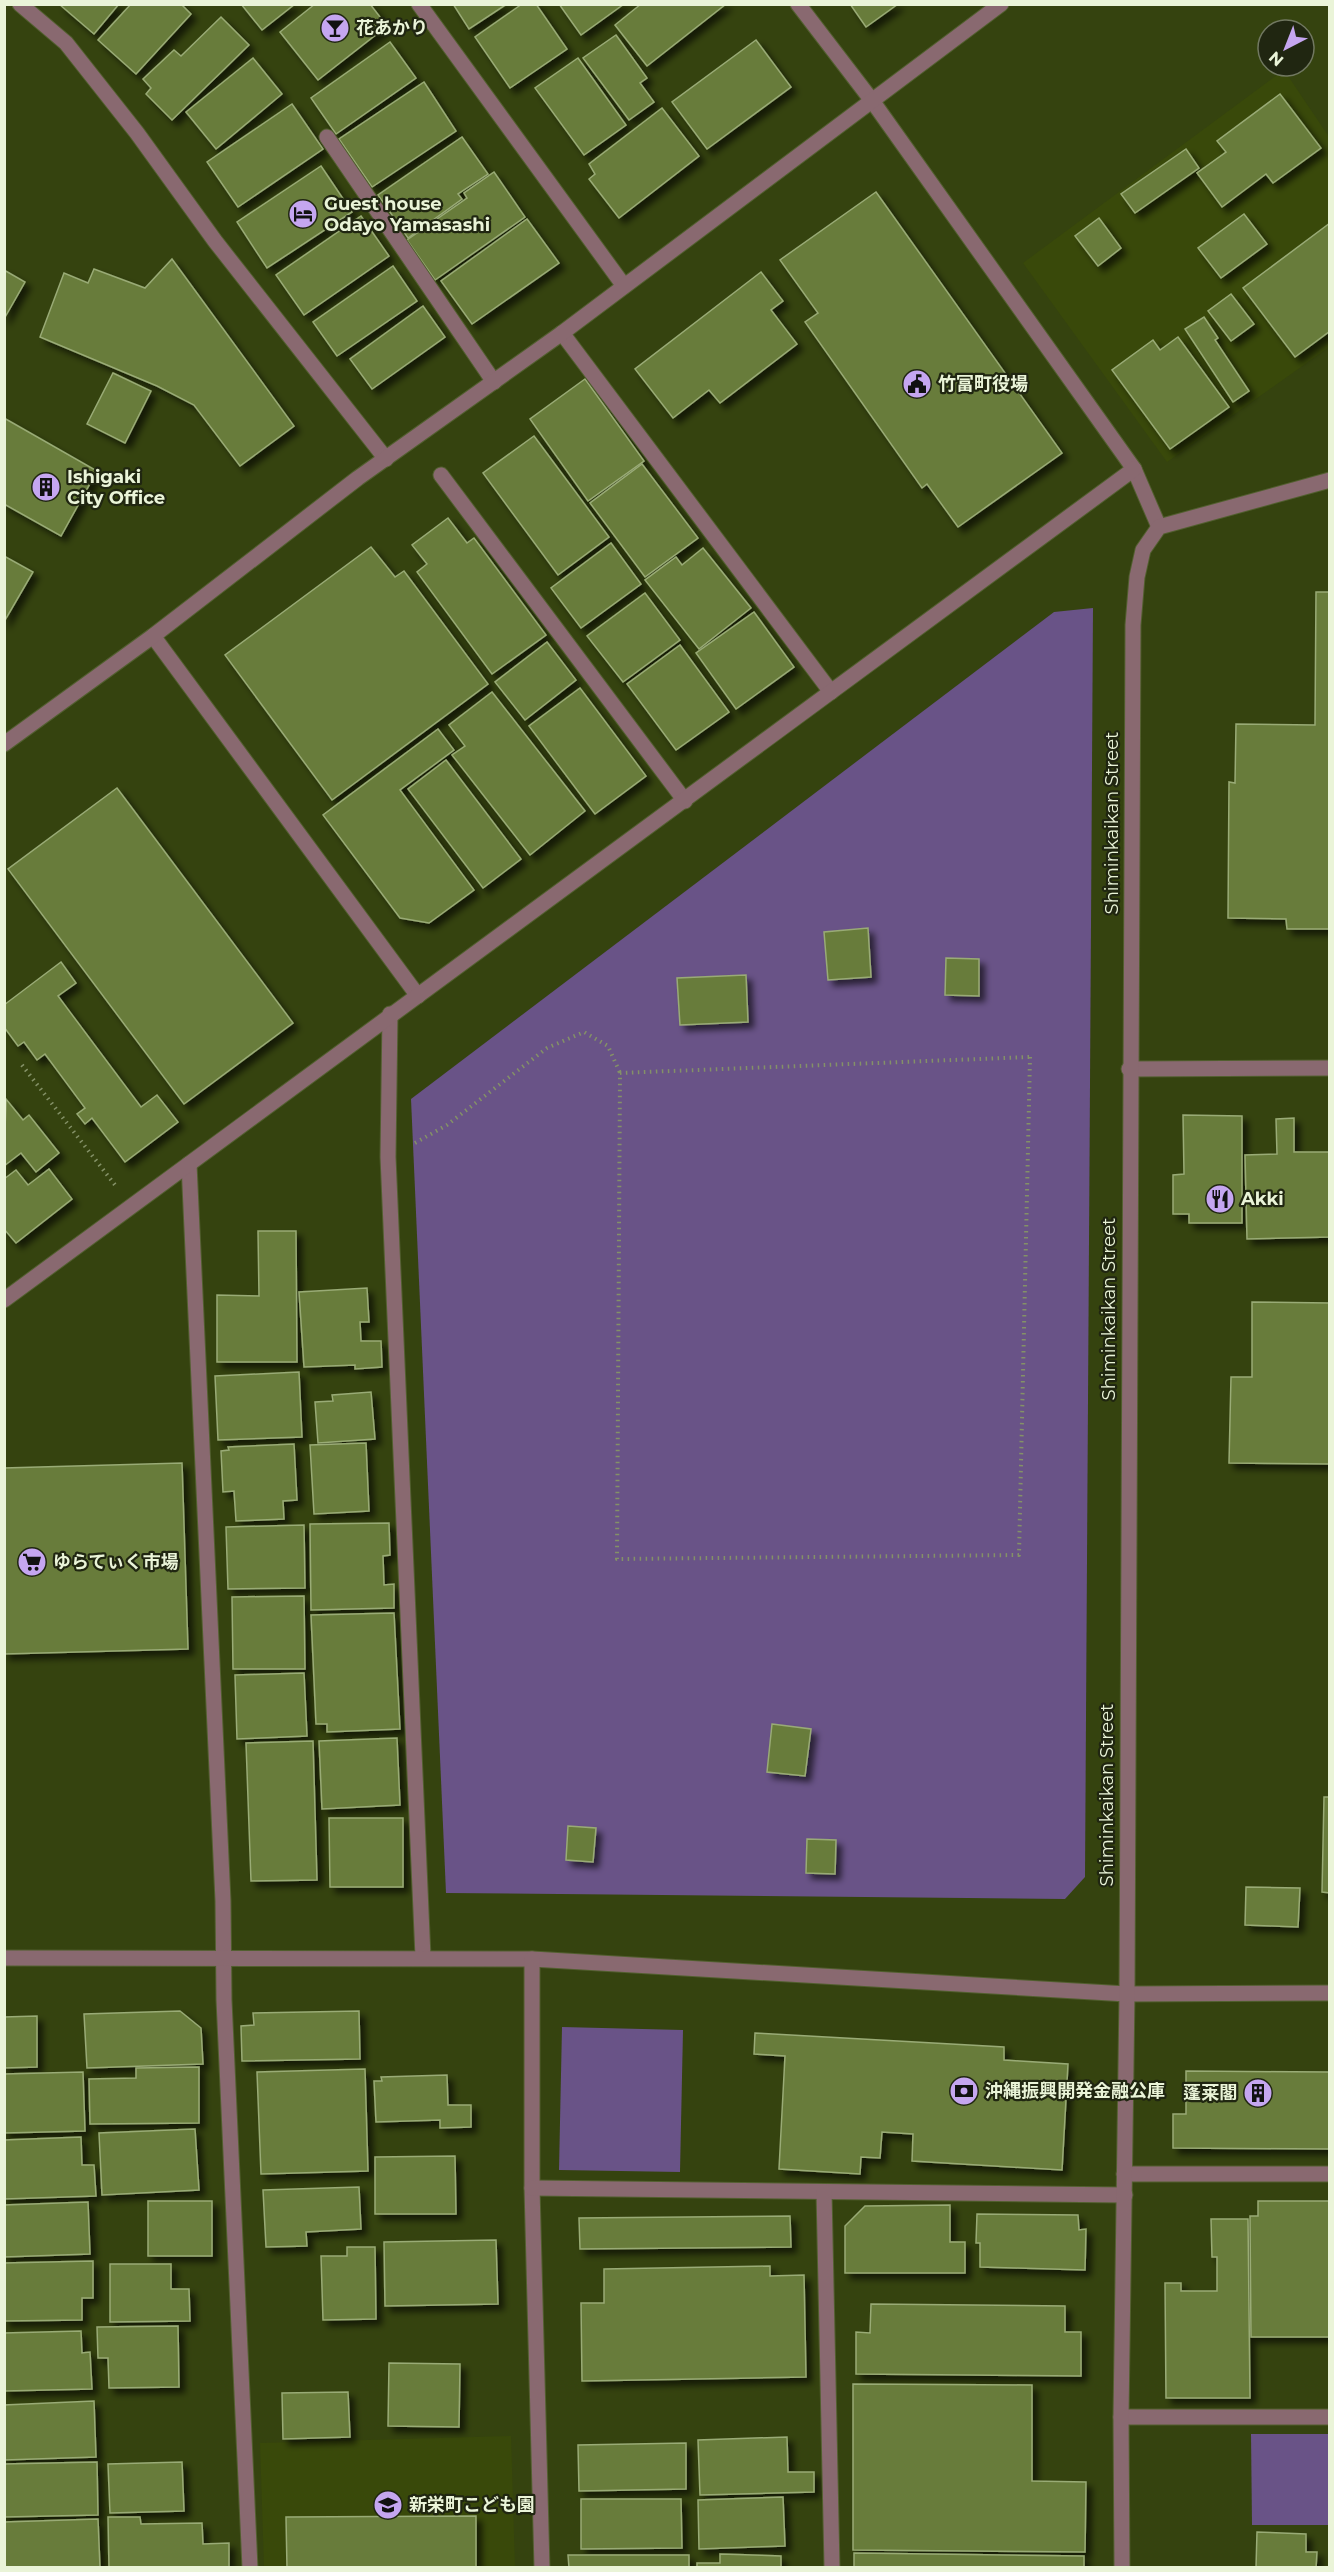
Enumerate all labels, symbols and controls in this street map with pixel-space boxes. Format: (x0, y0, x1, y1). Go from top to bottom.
bar icon: 花あかり (319, 12, 351, 44)
place label: 花あかり (356, 17, 428, 39)
north arrow (1256, 18, 1316, 78)
text: N (1265, 47, 1287, 70)
place label: Guest house Odayo Yamasashi (324, 193, 490, 236)
hotel icon: Guest house Odayo Yamasashi (287, 198, 319, 230)
public building icon: 竹富町役場 (901, 368, 933, 400)
place label: 竹富町役場 (938, 373, 1028, 395)
place label: Ishigaki City Office (67, 466, 165, 509)
building icon: Ishigaki City Office (30, 471, 62, 503)
street label: Shiminkaikan Street (1101, 732, 1123, 914)
restaurant icon: Akki (1204, 1183, 1236, 1215)
place label: Akki (1240, 1188, 1284, 1210)
street label: Shiminkaikan Street (1098, 1218, 1120, 1400)
supermarket icon: ゆらてぃく市場 (16, 1546, 48, 1578)
place label: ゆらてぃく市場 (53, 1551, 178, 1573)
street label: Shiminkaikan Street (1096, 1704, 1118, 1886)
bank icon: 沖縄振興開発金融公庫 (948, 2075, 980, 2107)
building icon: 蓬莱閣 (1242, 2077, 1274, 2109)
place label: 沖縄振興開発金融公庫 (985, 2080, 1165, 2102)
place label: 蓬莱閣 (1183, 2082, 1237, 2104)
school or university icon: 新栄町こども園 (372, 2489, 404, 2521)
place label: 新栄町こども園 (409, 2494, 535, 2516)

